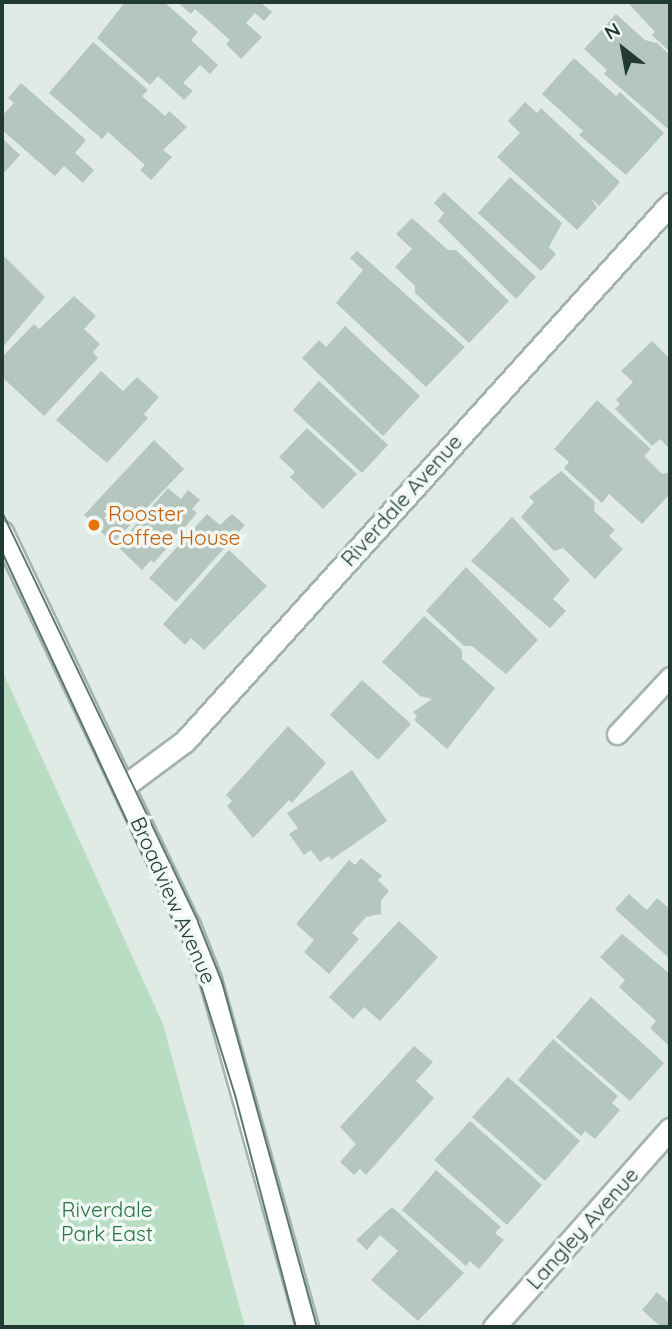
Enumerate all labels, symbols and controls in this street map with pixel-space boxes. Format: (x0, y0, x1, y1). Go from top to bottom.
north arrow (588, 14, 658, 84)
text: N (600, 17, 624, 45)
street label: Riverdale Avenue (335, 429, 467, 571)
place label: Rooster Coffee House (108, 500, 240, 550)
marker: Rooster Coffee House (86, 517, 102, 533)
street label: Broadview Avenue (126, 813, 222, 987)
street label: Langley Avenue (521, 1162, 643, 1294)
park label: Riverdale Park East (61, 1196, 153, 1246)

